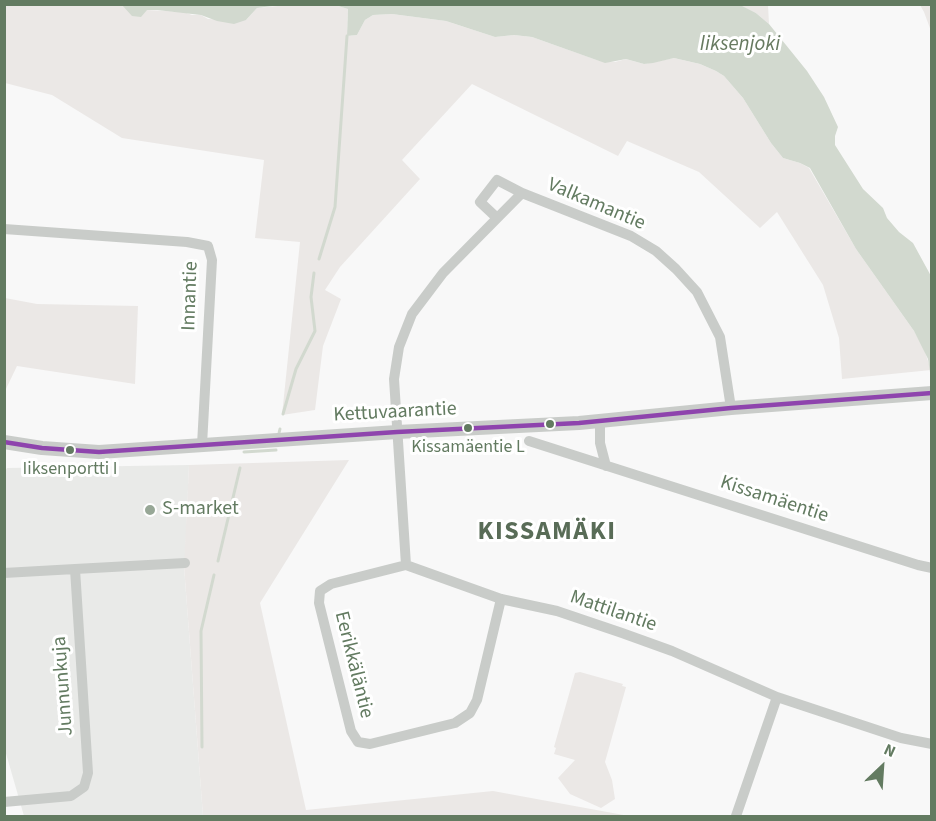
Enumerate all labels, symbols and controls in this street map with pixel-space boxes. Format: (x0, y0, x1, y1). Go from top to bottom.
water label: Iiksenjoki (700, 32, 780, 58)
street label: Valkamantie (543, 174, 649, 236)
street label: Innantie (178, 261, 204, 331)
street label: Kettuvaarantie (333, 398, 457, 428)
unlabelled marker (544, 418, 556, 430)
marker: Kissamäentie L (462, 422, 474, 434)
place label: Kissamäentie L (411, 437, 525, 459)
marker: Iiksenportti I (64, 444, 76, 456)
place label: Iiksenportti I (23, 459, 117, 481)
street label: Kissamäentie (717, 471, 831, 529)
place label: S-market (162, 498, 239, 522)
marker: S-market (143, 503, 157, 517)
district label: KISSAMÄKI (477, 517, 617, 549)
street label: Mattilantie (566, 586, 660, 638)
street label: Eerikkäläntie (328, 609, 378, 721)
street label: Junnunkuja (49, 635, 79, 737)
north arrow (852, 737, 912, 797)
text: N (880, 738, 899, 763)

